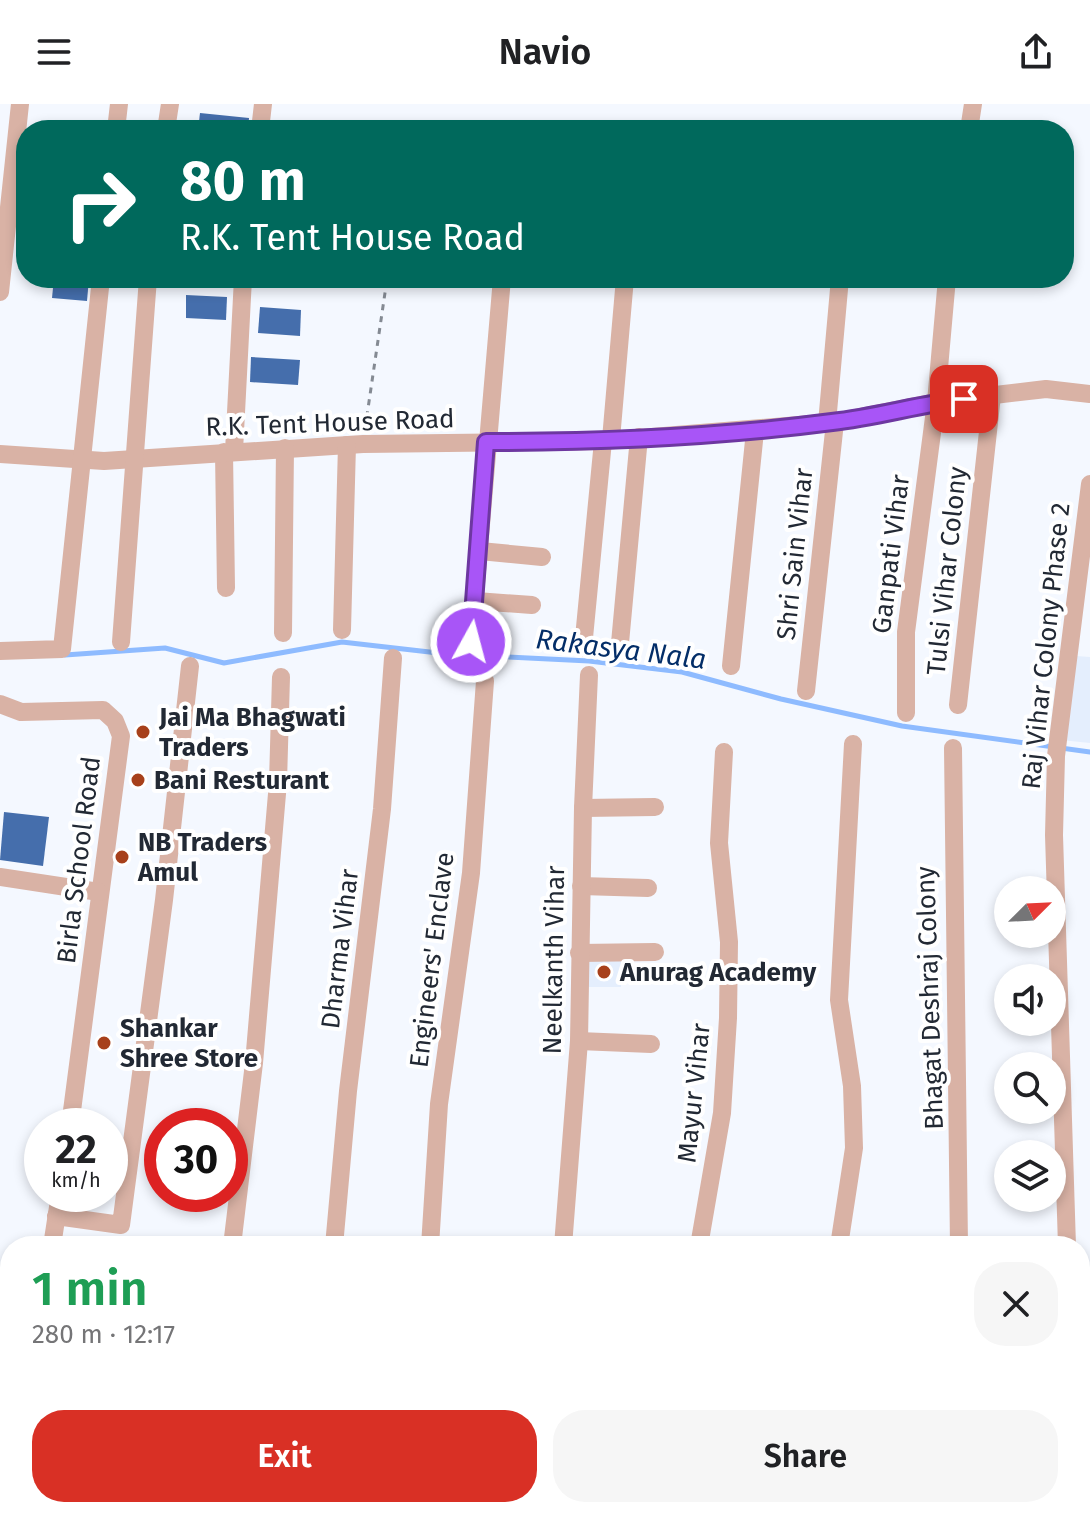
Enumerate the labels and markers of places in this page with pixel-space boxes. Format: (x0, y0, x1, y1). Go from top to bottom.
pin (930, 365, 998, 433)
place label: Jai Ma Bhagwati Traders (158, 702, 346, 763)
marker: Jai Ma Bhagwati Traders (134, 723, 152, 741)
place label: Bani Resturant (154, 765, 330, 796)
marker: Bani Resturant (129, 771, 147, 789)
place label: NB Traders Amul (137, 827, 268, 888)
marker: NB Traders Amul (113, 848, 131, 866)
place label: Anurag Academy (619, 957, 817, 988)
marker: Anurag Academy (595, 963, 613, 981)
place label: Shankar Shree Store (120, 1013, 258, 1074)
marker: Shankar Shree Store (95, 1034, 113, 1052)

